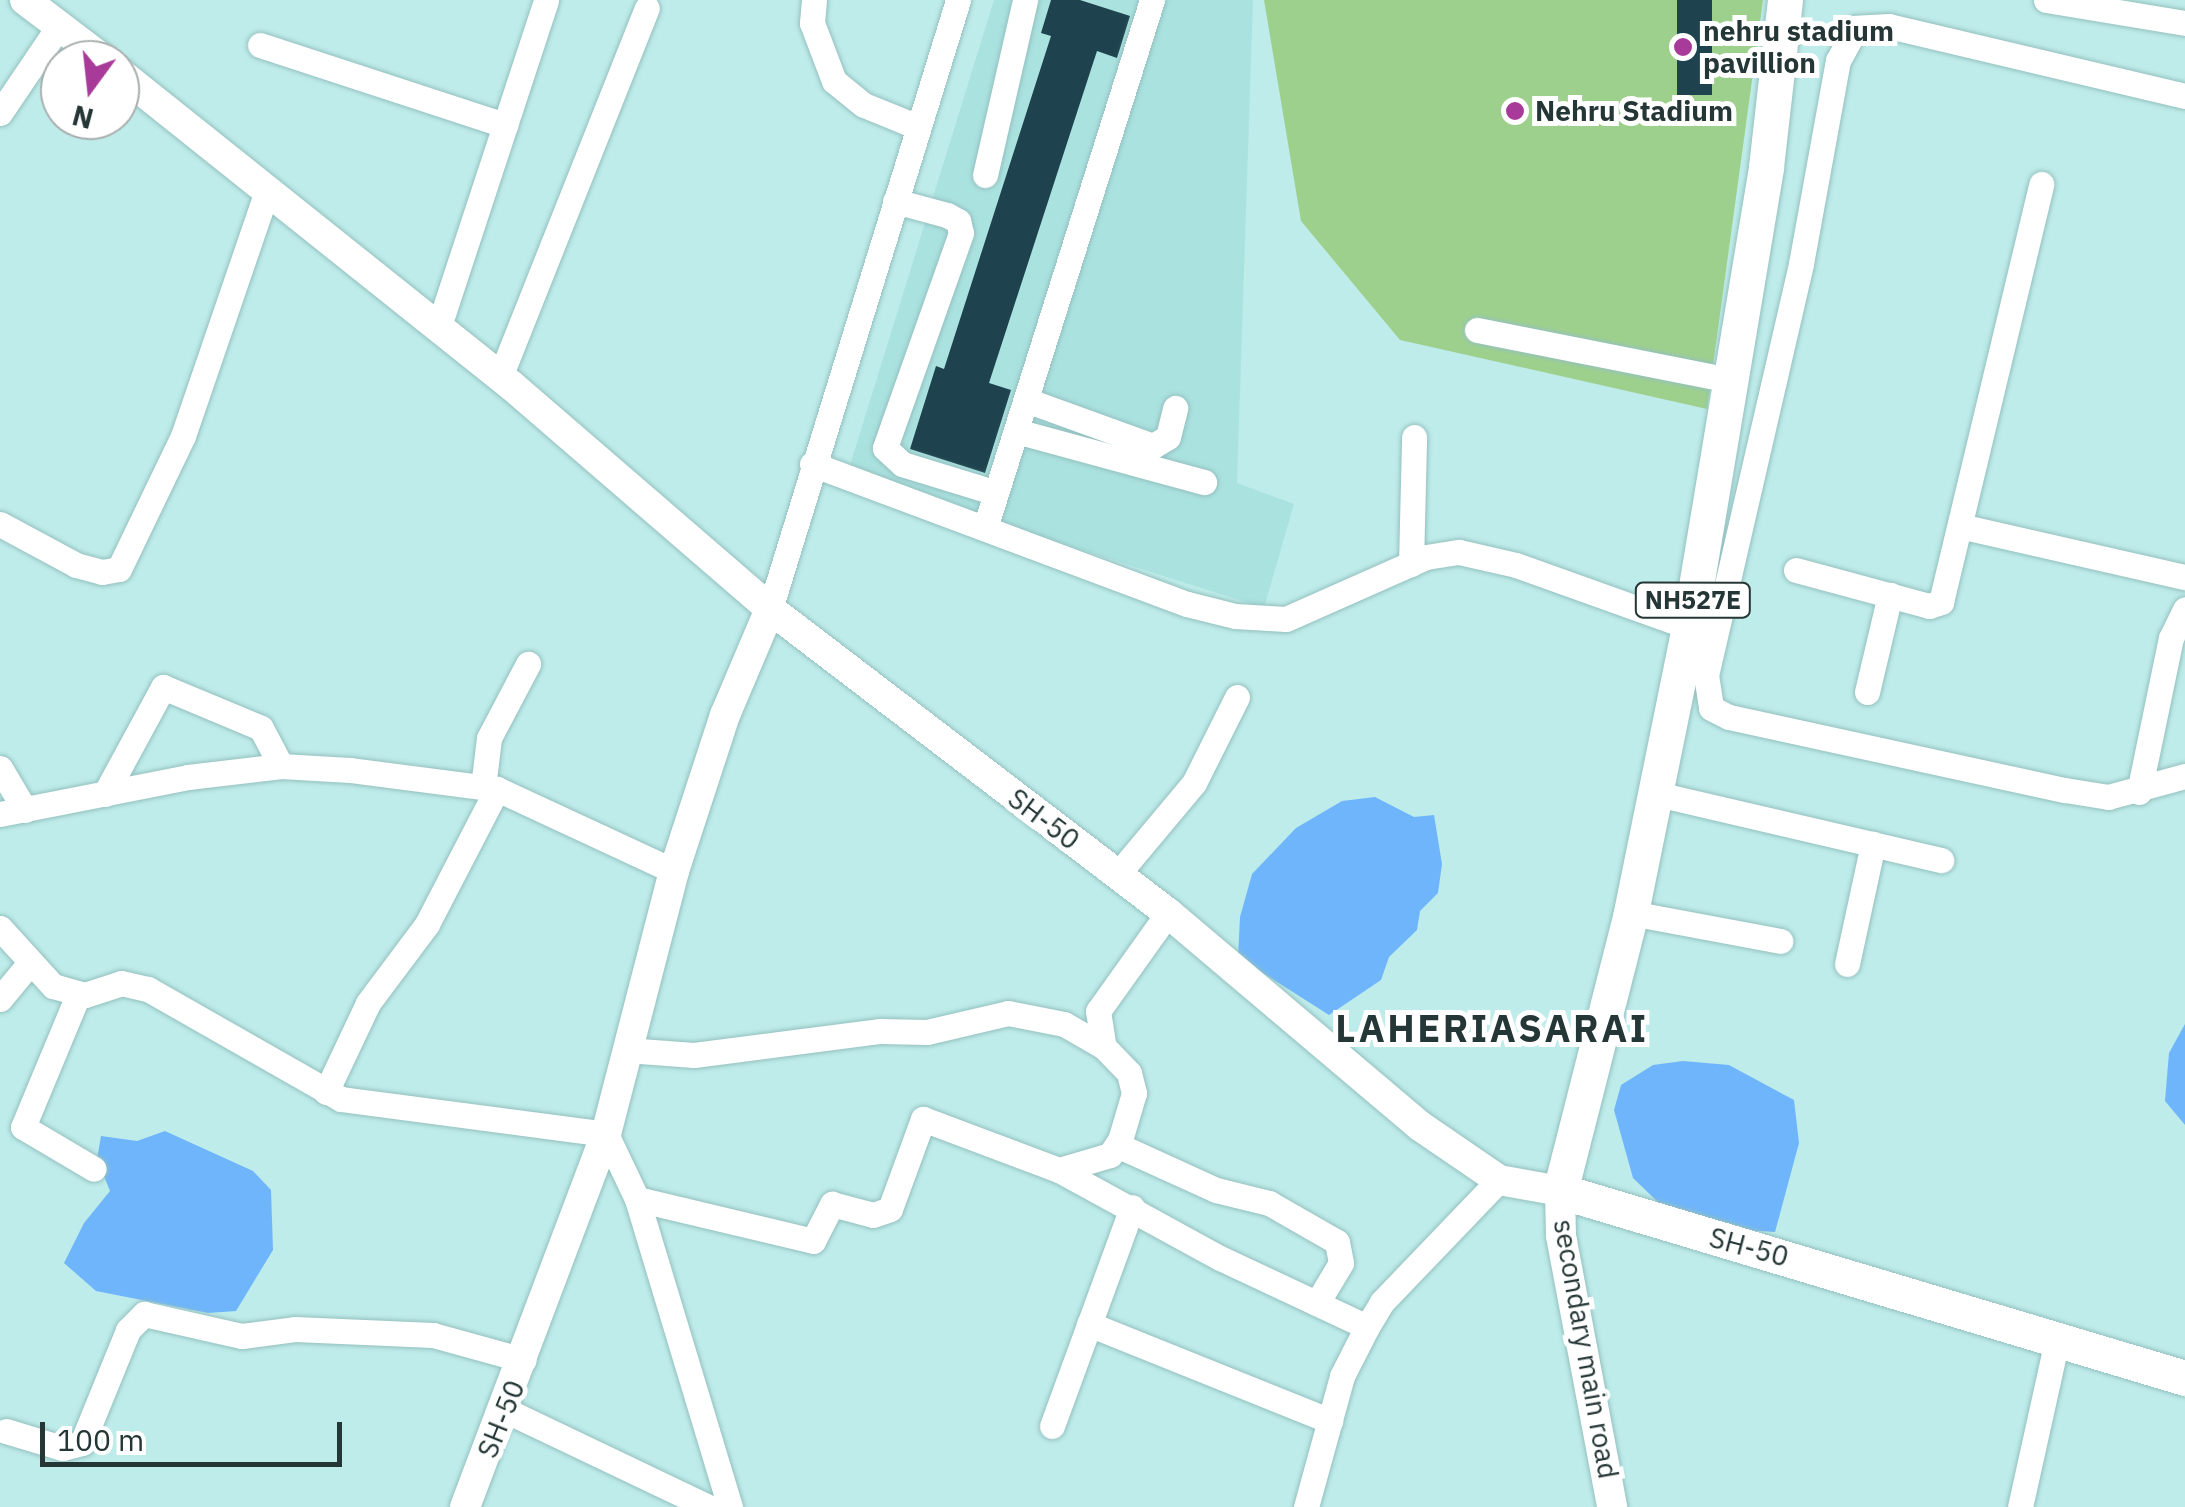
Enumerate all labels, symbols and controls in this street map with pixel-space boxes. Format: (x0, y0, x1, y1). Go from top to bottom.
place label: nehru stadium pavillion (1703, 14, 1894, 80)
marker: nehru stadium pavillion (1672, 36, 1694, 58)
north arrow (40, 40, 140, 140)
place label: Nehru Stadium (1535, 94, 1733, 128)
text: N (68, 97, 97, 138)
marker: Nehru Stadium (1504, 100, 1526, 122)
road number: NH527E (1633, 580, 1753, 620)
street label: SH-50 (1002, 781, 1086, 857)
district label: LAHERIASARAI (1335, 1005, 1649, 1051)
street label: secondary main road (1547, 1217, 1625, 1481)
street label: SH-50 (1706, 1220, 1792, 1274)
street label: SH-50 (470, 1375, 532, 1463)
scale bar (45, 1402, 348, 1464)
text: 100 m (57, 1420, 144, 1459)

